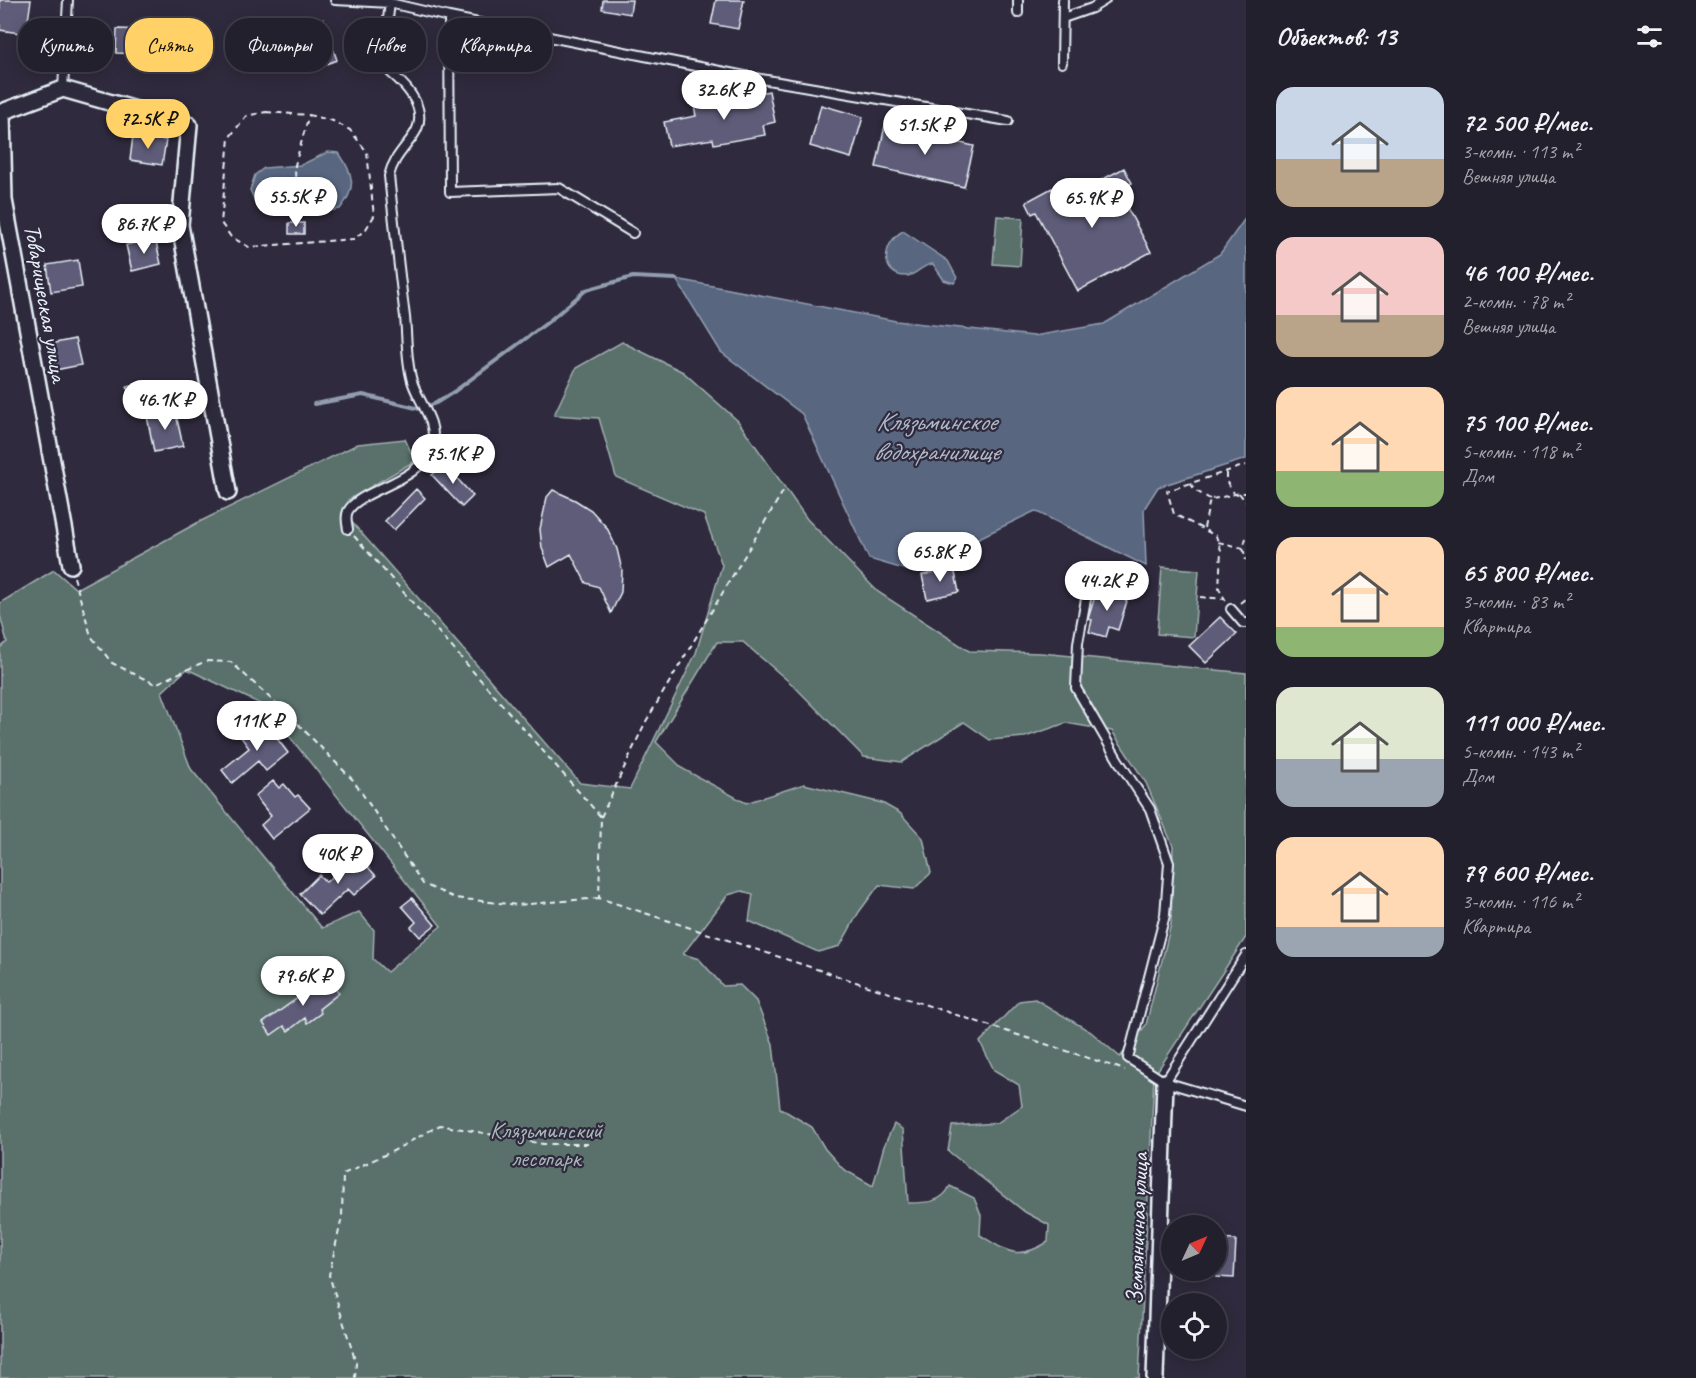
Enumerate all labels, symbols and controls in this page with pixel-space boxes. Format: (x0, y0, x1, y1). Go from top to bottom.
chip: Купить (18, 18, 113, 72)
chip: Снять (125, 18, 213, 72)
chip: Фильтры (225, 18, 332, 72)
chip: Новое (344, 18, 426, 72)
chip: Квартира (438, 18, 552, 72)
text: Объектов: 13 (1276, 20, 1396, 53)
icon: filters (1633, 20, 1666, 53)
pin: 32.6K ₽ (669, 70, 779, 121)
text: 32.6K ₽ (696, 77, 752, 102)
pin: 72.5K ₽ (93, 99, 203, 150)
pin: 51.5K ₽ (870, 105, 980, 156)
text: 72.5K ₽ (120, 106, 176, 131)
text: 72 500 ₽/мес. (1462, 106, 1592, 139)
icon: home (1324, 111, 1396, 183)
text: 51.5K ₽ (897, 112, 953, 137)
text: 3-комн. · 113 m² (1462, 139, 1579, 164)
text: Вешняя улица (1462, 164, 1555, 189)
pin: 55.5K ₽ (241, 177, 351, 228)
pin: 65.9K ₽ (1037, 178, 1147, 229)
text: 55.5K ₽ (268, 184, 324, 209)
text: 65.9K ₽ (1064, 185, 1120, 210)
pin: 86.7K ₽ (89, 204, 199, 255)
text: 86.7K ₽ (116, 211, 172, 236)
street label: Товарищеская улица (17, 222, 75, 386)
text: 46 100 ₽/мес. (1462, 256, 1593, 289)
icon: home (1324, 261, 1396, 333)
text: 2-комн. · 78 m² (1462, 289, 1570, 314)
text: Вешняя улица (1462, 314, 1555, 339)
pin: 46.1K ₽ (110, 380, 220, 431)
text: 46.1K ₽ (137, 387, 193, 412)
water label: Клязьминское водохранилище (873, 405, 1002, 468)
text: 75 100 ₽/мес. (1462, 406, 1592, 439)
icon: home (1324, 411, 1396, 483)
pin: 75.1K ₽ (398, 434, 508, 485)
text: 5-комн. · 118 m² (1462, 439, 1579, 464)
text: 75.1K ₽ (425, 441, 481, 466)
text: Дом (1462, 464, 1494, 489)
pin: 65.8K ₽ (885, 532, 995, 583)
text: 65.8K ₽ (912, 539, 968, 564)
text: 65 800 ₽/мес. (1462, 556, 1593, 589)
pin: 44.2K ₽ (1052, 561, 1162, 612)
icon: home (1324, 561, 1396, 633)
text: 44.2K ₽ (1079, 568, 1135, 593)
text: 3-комн. · 83 m² (1462, 589, 1570, 614)
text: Квартира (1462, 614, 1530, 639)
pin: 111K ₽ (208, 701, 306, 752)
text: 111 000 ₽/мес. (1462, 706, 1605, 739)
text: 111K ₽ (231, 708, 283, 733)
icon: home (1324, 711, 1396, 783)
text: 5-комн. · 143 m² (1462, 739, 1579, 764)
text: Дом (1462, 764, 1494, 789)
pin: 40K ₽ (296, 834, 380, 885)
text: 40K ₽ (316, 841, 360, 866)
text: 79 600 ₽/мес. (1462, 856, 1593, 889)
icon: home (1324, 861, 1396, 933)
text: 3-комн. · 116 m² (1462, 889, 1579, 914)
text: Квартира (1462, 914, 1530, 939)
pin: 79.6K ₽ (248, 956, 358, 1007)
text: 79.6K ₽ (275, 963, 331, 988)
park label: Клязьминский лесопарк (490, 1115, 604, 1173)
street label: Земляничная улица (1119, 1151, 1155, 1306)
north arrow (1161, 1215, 1227, 1281)
map controls (1161, 1215, 1227, 1359)
button: locate (1161, 1293, 1227, 1359)

